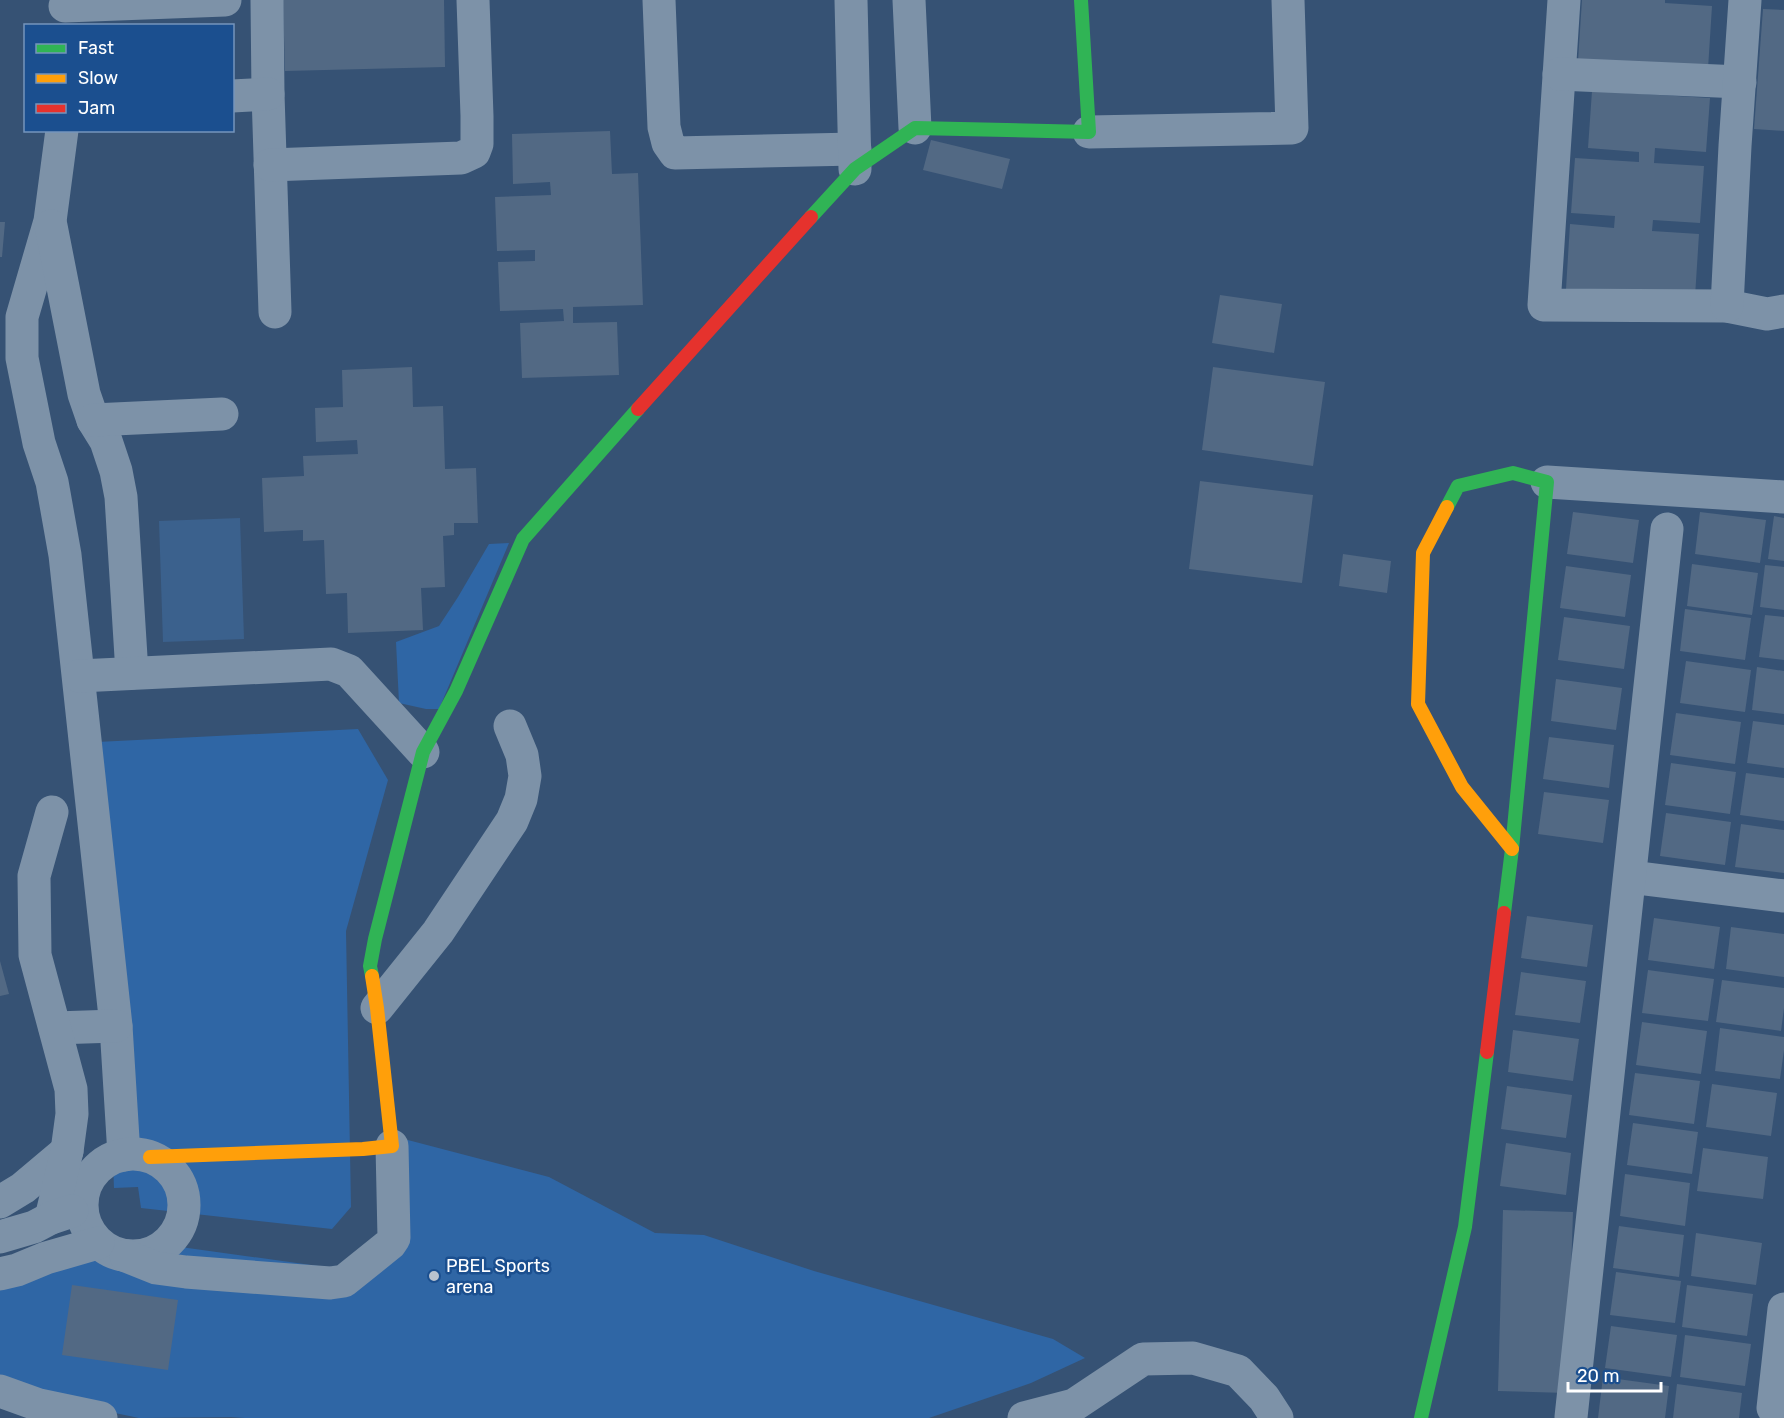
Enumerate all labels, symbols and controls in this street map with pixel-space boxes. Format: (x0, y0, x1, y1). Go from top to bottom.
legend (24, 24, 234, 132)
text: Fast (78, 37, 114, 59)
text: Slow (78, 67, 118, 89)
text: Jam (78, 97, 115, 119)
place label: PBEL Sports arena (446, 1255, 550, 1298)
marker: PBEL Sports arena (427, 1269, 441, 1283)
scale bar (1568, 1355, 1661, 1393)
text: 20 m (1577, 1365, 1619, 1387)

